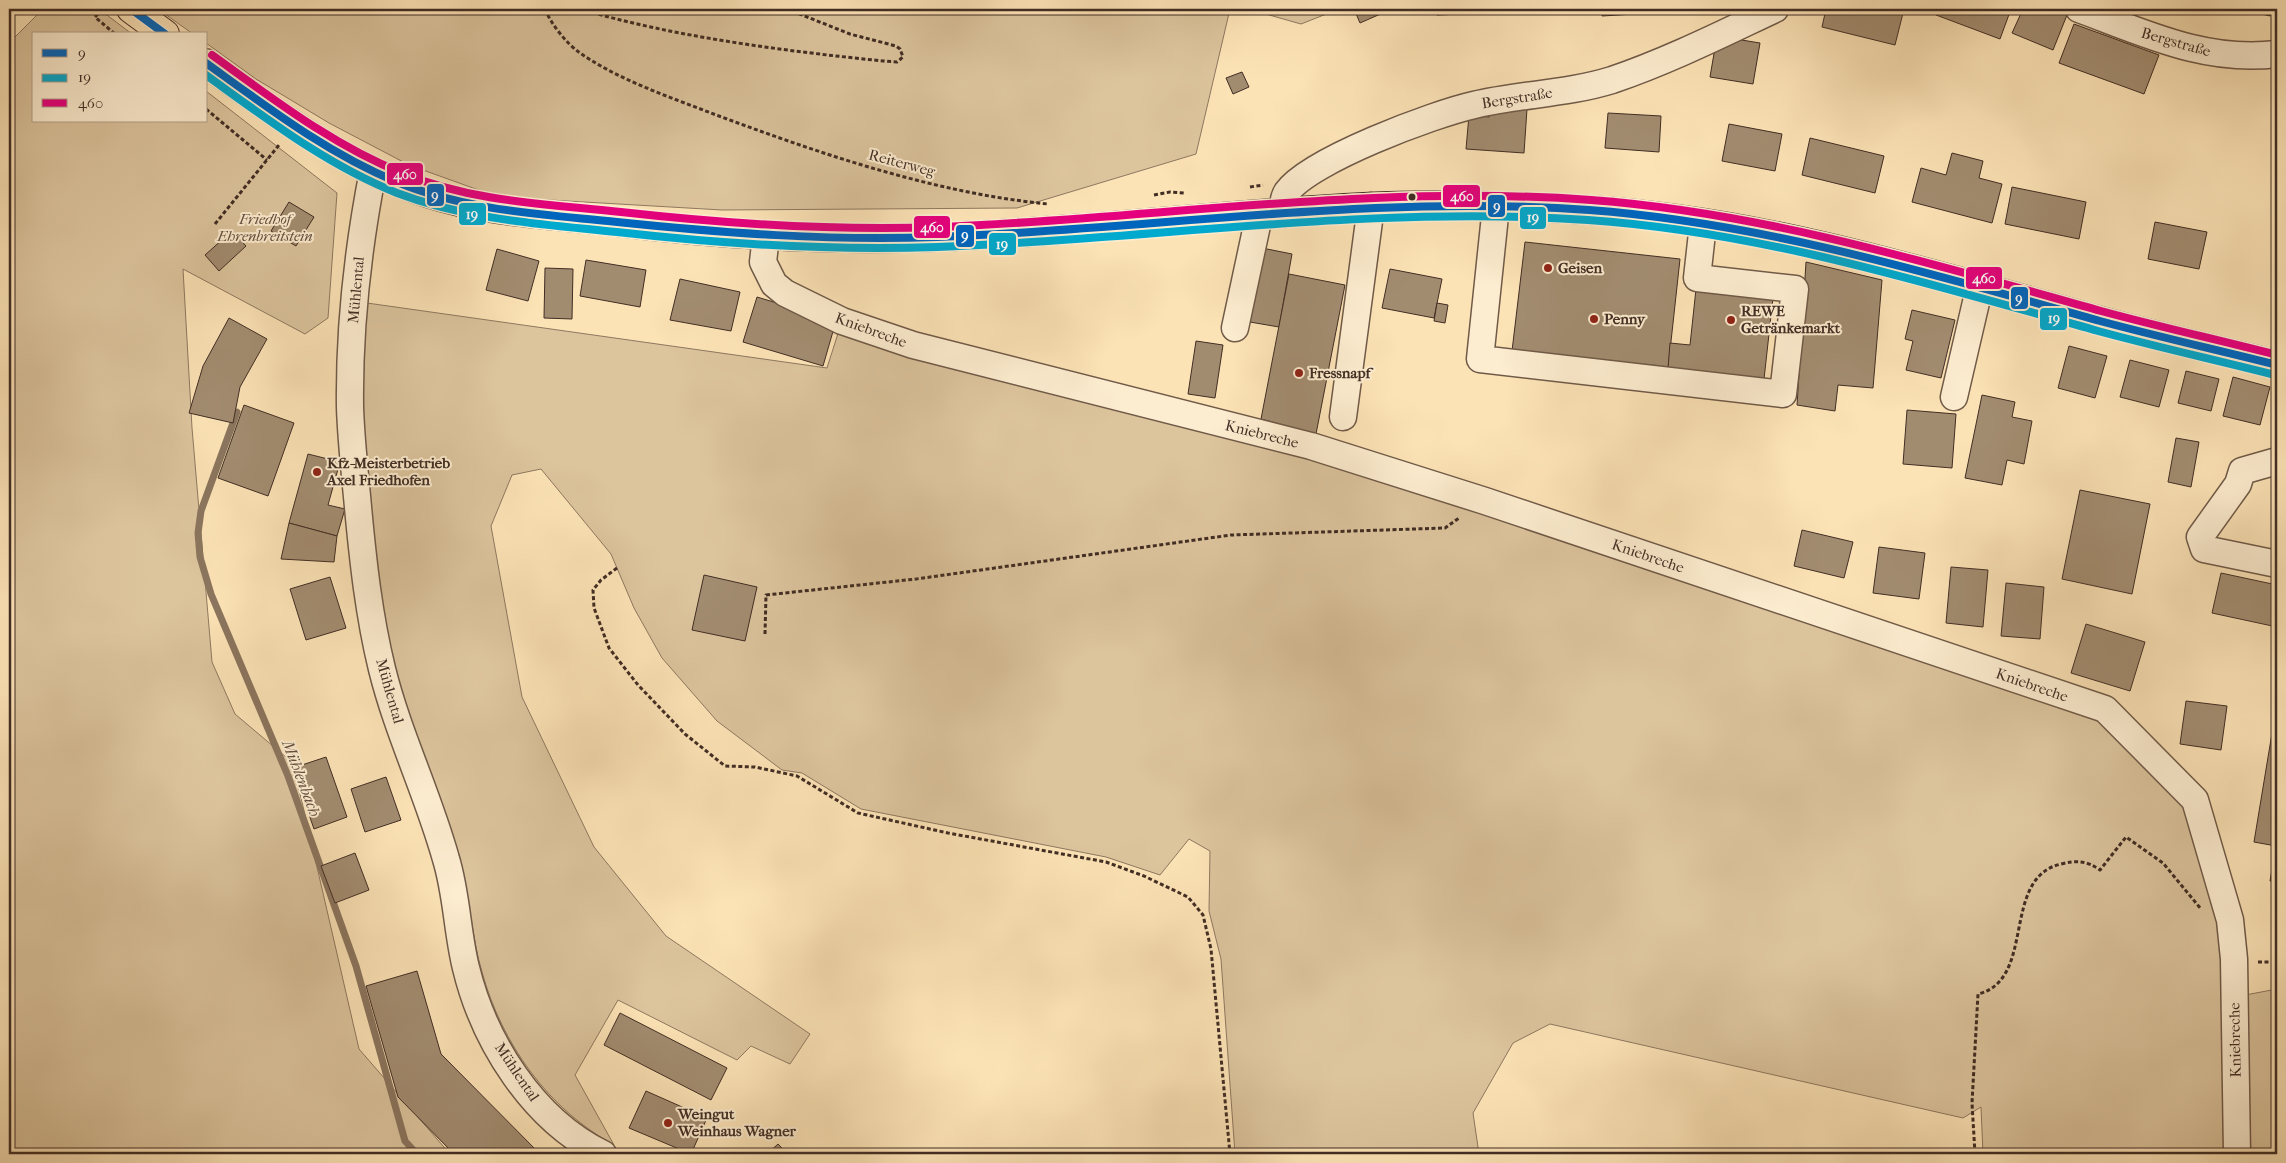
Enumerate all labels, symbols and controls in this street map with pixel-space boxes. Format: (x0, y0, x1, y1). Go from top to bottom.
street label: Bergstraße (2139, 24, 2213, 61)
legend (32, 32, 208, 122)
text: 9 (78, 44, 86, 62)
text: 19 (78, 68, 91, 86)
street label: Bergstraße (1480, 83, 1554, 112)
text: 460 (78, 94, 103, 112)
street label: Reiterweg (867, 146, 938, 181)
line badge: 460 (386, 162, 424, 186)
text: 460 (392, 166, 417, 183)
line badge: 9 (426, 183, 445, 207)
line badge: 460 (1442, 184, 1481, 208)
text: 9 (430, 187, 439, 204)
text: 460 (1449, 188, 1474, 205)
unlabelled marker (1407, 192, 1417, 202)
line badge: 9 (1487, 194, 1506, 218)
text: 9 (1492, 198, 1501, 215)
line badge: 19 (458, 202, 487, 226)
text: 19 (466, 206, 478, 223)
line badge: 19 (1519, 206, 1547, 230)
text: 19 (1527, 209, 1539, 226)
park label: Friedhof Ehrenbreitstein (216, 210, 313, 245)
line badge: 460 (913, 215, 951, 239)
text: 460 (919, 219, 944, 236)
line badge: 9 (955, 224, 975, 248)
text: 9 (960, 227, 969, 244)
line badge: 19 (988, 232, 1017, 256)
text: 19 (996, 236, 1008, 253)
street label: Mühlental (344, 256, 368, 324)
place label: Geisen (1558, 259, 1602, 277)
marker: Geisen (1542, 262, 1554, 274)
line badge: 460 (1965, 266, 2003, 290)
text: 460 (1971, 270, 1996, 287)
line badge: 9 (2010, 286, 2029, 310)
text: 9 (2014, 290, 2023, 307)
place label: REWE Getränkemarkt (1741, 302, 1841, 337)
line badge: 19 (2039, 307, 2068, 331)
street label: Kniebreche (833, 309, 910, 352)
place label: Penny (1604, 310, 1646, 328)
text: 19 (2048, 310, 2060, 327)
marker: Penny (1588, 313, 1600, 325)
marker: REWE Getränkemarkt (1725, 314, 1737, 326)
place label: Fressnapf (1308, 364, 1375, 382)
marker: Fressnapf (1293, 367, 1305, 379)
street label: Kniebreche (1223, 416, 1301, 452)
place label: Kfz-Meisterbetrieb Axel Friedhofen (326, 454, 450, 489)
marker: Kfz-Meisterbetrieb Axel Friedhofen (311, 466, 323, 478)
street label: Kniebreche (1610, 535, 1687, 577)
street label: Mühlental (372, 656, 408, 726)
street label: Kniebreche (1994, 664, 2071, 706)
water label: Mühlenbach (278, 736, 325, 819)
street label: Kniebreche (2225, 1002, 2245, 1078)
street label: Mühlental (491, 1039, 543, 1105)
place label: Weingut Weinhaus Wagner (677, 1105, 797, 1140)
marker: Weingut Weinhaus Wagner (662, 1117, 674, 1129)

